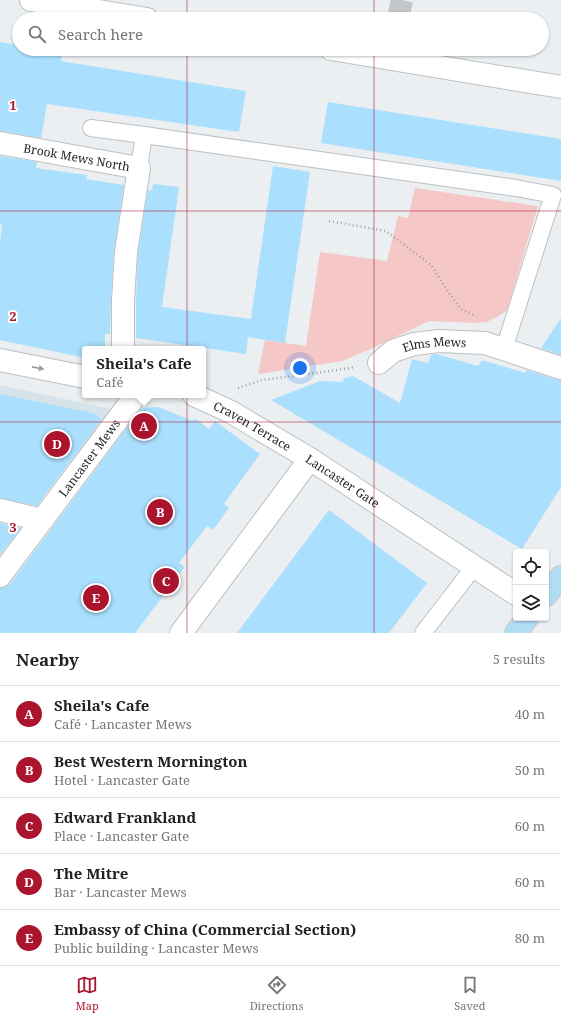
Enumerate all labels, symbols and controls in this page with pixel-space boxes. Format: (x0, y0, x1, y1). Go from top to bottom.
search box (12, 12, 549, 56)
icon: search (26, 23, 48, 45)
text: Search here (58, 24, 143, 44)
text: 1 (9, 96, 17, 114)
street label: Brook Mews North (22, 139, 132, 175)
text: 2 (9, 307, 17, 325)
street label: Elms Mews (400, 332, 467, 356)
popup (82, 346, 206, 398)
text: Sheila's Cafe (96, 353, 192, 373)
your location (290, 358, 310, 378)
one-way arrow (32, 365, 44, 371)
text: Café (96, 373, 123, 391)
street label: Craven Terrace (211, 397, 295, 455)
pin: A (131, 411, 157, 441)
street label: Lancaster Mews (54, 415, 124, 500)
pin: D (44, 429, 70, 459)
street label: Lancaster Gate (302, 450, 383, 511)
pin: B (147, 497, 173, 527)
text: 3 (9, 518, 17, 536)
map controls (513, 549, 549, 621)
button: locate (513, 549, 549, 585)
pin: C (153, 566, 179, 596)
pin: E (83, 583, 109, 613)
button: layers (513, 585, 549, 621)
text: Nearby (16, 648, 79, 671)
text: 5 results (493, 650, 545, 668)
text: Sheila's Cafe (54, 695, 149, 715)
text: A (24, 705, 34, 723)
text: 40 m (515, 705, 545, 723)
text: Café · Lancaster Mews (54, 715, 192, 733)
text: Best Western Mornington (54, 751, 247, 771)
text: B (25, 761, 33, 779)
text: 50 m (515, 761, 545, 779)
text: Hotel · Lancaster Gate (54, 771, 190, 789)
text: Edward Frankland (54, 807, 196, 827)
text: C (25, 817, 33, 835)
text: 60 m (515, 817, 545, 835)
text: Place · Lancaster Gate (54, 827, 189, 845)
text: The Mitre (54, 863, 128, 883)
text: D (24, 873, 34, 891)
text: 60 m (515, 873, 545, 891)
text: Bar · Lancaster Mews (54, 883, 187, 901)
text: Embassy of China (Commercial Section) (54, 919, 356, 939)
text: E (25, 929, 33, 947)
text: 80 m (515, 929, 545, 947)
text: Public building · Lancaster Mews (54, 939, 259, 957)
tab: Map (75, 974, 99, 1013)
tab: Directions (250, 974, 303, 1013)
tab: Saved (454, 974, 486, 1013)

